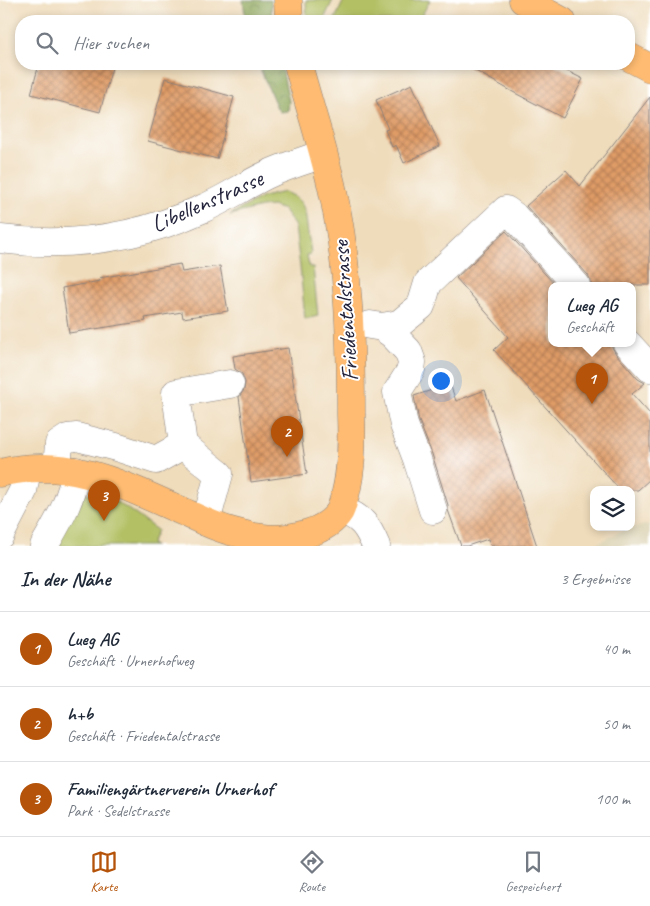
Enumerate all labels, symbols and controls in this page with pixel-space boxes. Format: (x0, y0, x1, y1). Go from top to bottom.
search box (15, 15, 635, 70)
icon: search (33, 29, 61, 57)
text: Hier suchen (73, 31, 149, 55)
street label: Libellenstrasse (146, 162, 270, 239)
street label: Friedentalstrasse (325, 238, 365, 382)
popup (548, 282, 636, 347)
text: Lueg AG (566, 293, 618, 317)
text: Geschäft (566, 317, 614, 337)
pin: 1 (576, 363, 608, 404)
your location (428, 368, 454, 394)
pin: 2 (271, 416, 303, 457)
pin: 3 (88, 480, 120, 521)
map controls (590, 486, 635, 531)
button: layers (590, 486, 635, 531)
text: In der Nähe (20, 566, 110, 592)
text: 3 Ergebnisse (561, 569, 630, 589)
text: Lueg AG (67, 627, 118, 651)
text: 1 (32, 639, 40, 659)
text: 40 m (603, 639, 630, 659)
text: Geschäft · Urnerhofweg (67, 651, 194, 671)
text: h+b (67, 702, 93, 726)
text: 2 (32, 714, 40, 734)
text: 50 m (603, 714, 630, 734)
text: Geschäft · Friedentalstrasse (67, 726, 219, 746)
text: Familiengärtnerverein Urnerhof (67, 777, 273, 801)
text: 3 (32, 789, 40, 809)
text: 100 m (596, 789, 630, 809)
text: Park · Sedelstrasse (67, 801, 169, 821)
tab: Karte (90, 848, 118, 895)
tab: Route (298, 848, 326, 895)
tab: Gespeichert (506, 848, 560, 895)

